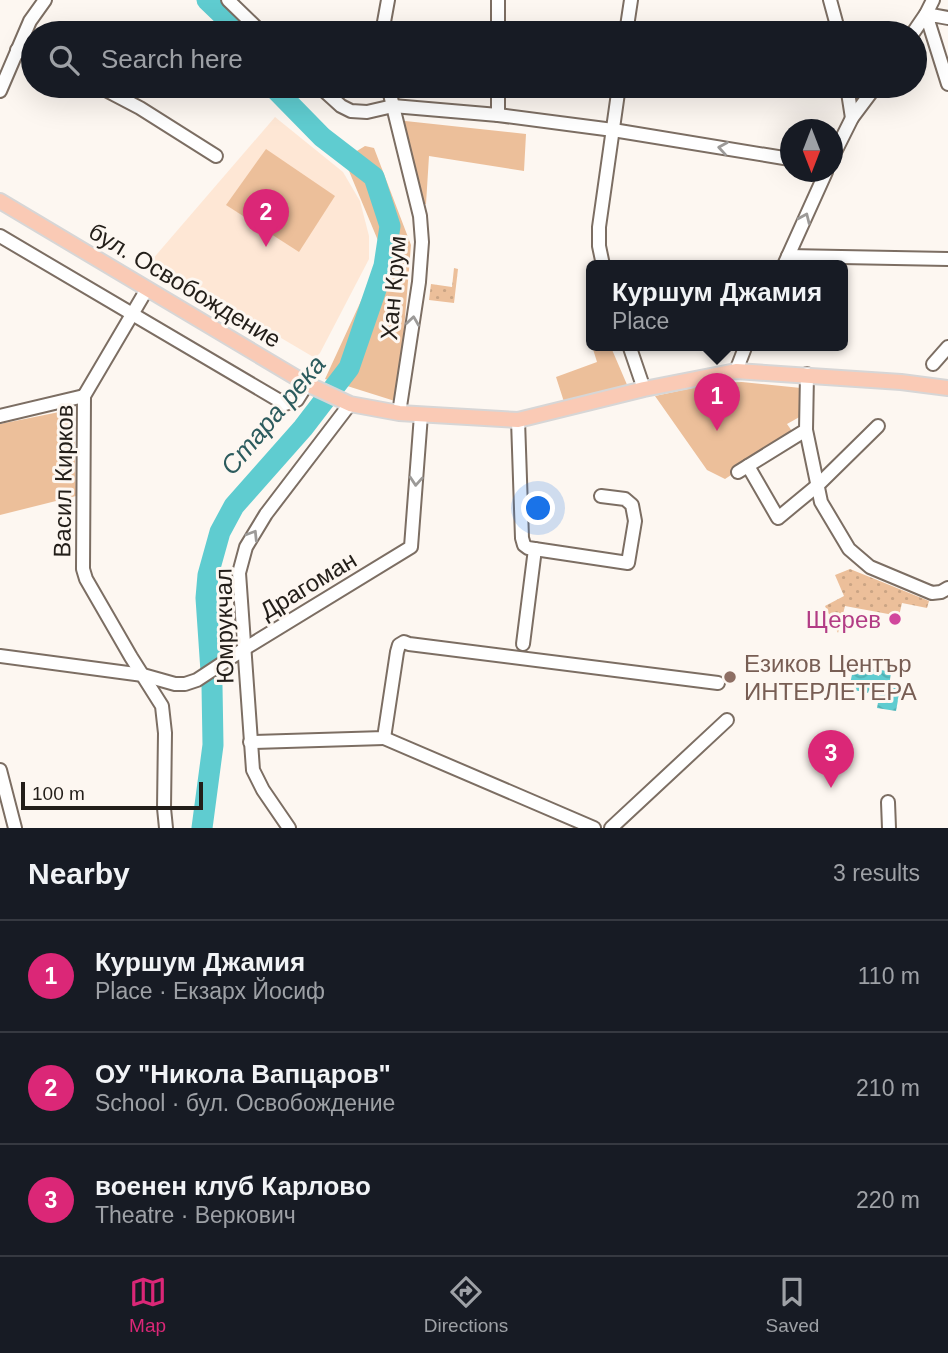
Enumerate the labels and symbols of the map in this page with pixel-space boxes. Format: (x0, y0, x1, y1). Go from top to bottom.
north arrow (780, 119, 843, 182)
one-way arrow (717, 141, 729, 156)
pin: 2 (243, 189, 289, 247)
one-way arrow (797, 213, 811, 225)
street label: бул. Освобождение (84, 217, 286, 353)
street label: Хан Крум (375, 235, 411, 341)
one-way arrow (405, 315, 420, 327)
water label: Стара река (214, 349, 332, 481)
pin: 1 (694, 373, 740, 431)
street label: Васил Кирков (48, 404, 78, 558)
one-way arrow (409, 476, 424, 487)
your location (521, 491, 555, 525)
one-way arrow (245, 529, 258, 542)
street label: Драгоман (255, 546, 361, 624)
street label: Юмрукчал (209, 568, 239, 684)
place label: Щерев (806, 606, 881, 633)
marker: Щерев (887, 611, 903, 627)
place label: Езиков Център ИНТЕРЛЕТЕРА (744, 650, 917, 705)
marker: Езиков Център ИНТЕРЛЕТЕРА (722, 669, 738, 685)
pin: 3 (808, 730, 854, 788)
scale bar (21, 779, 203, 811)

